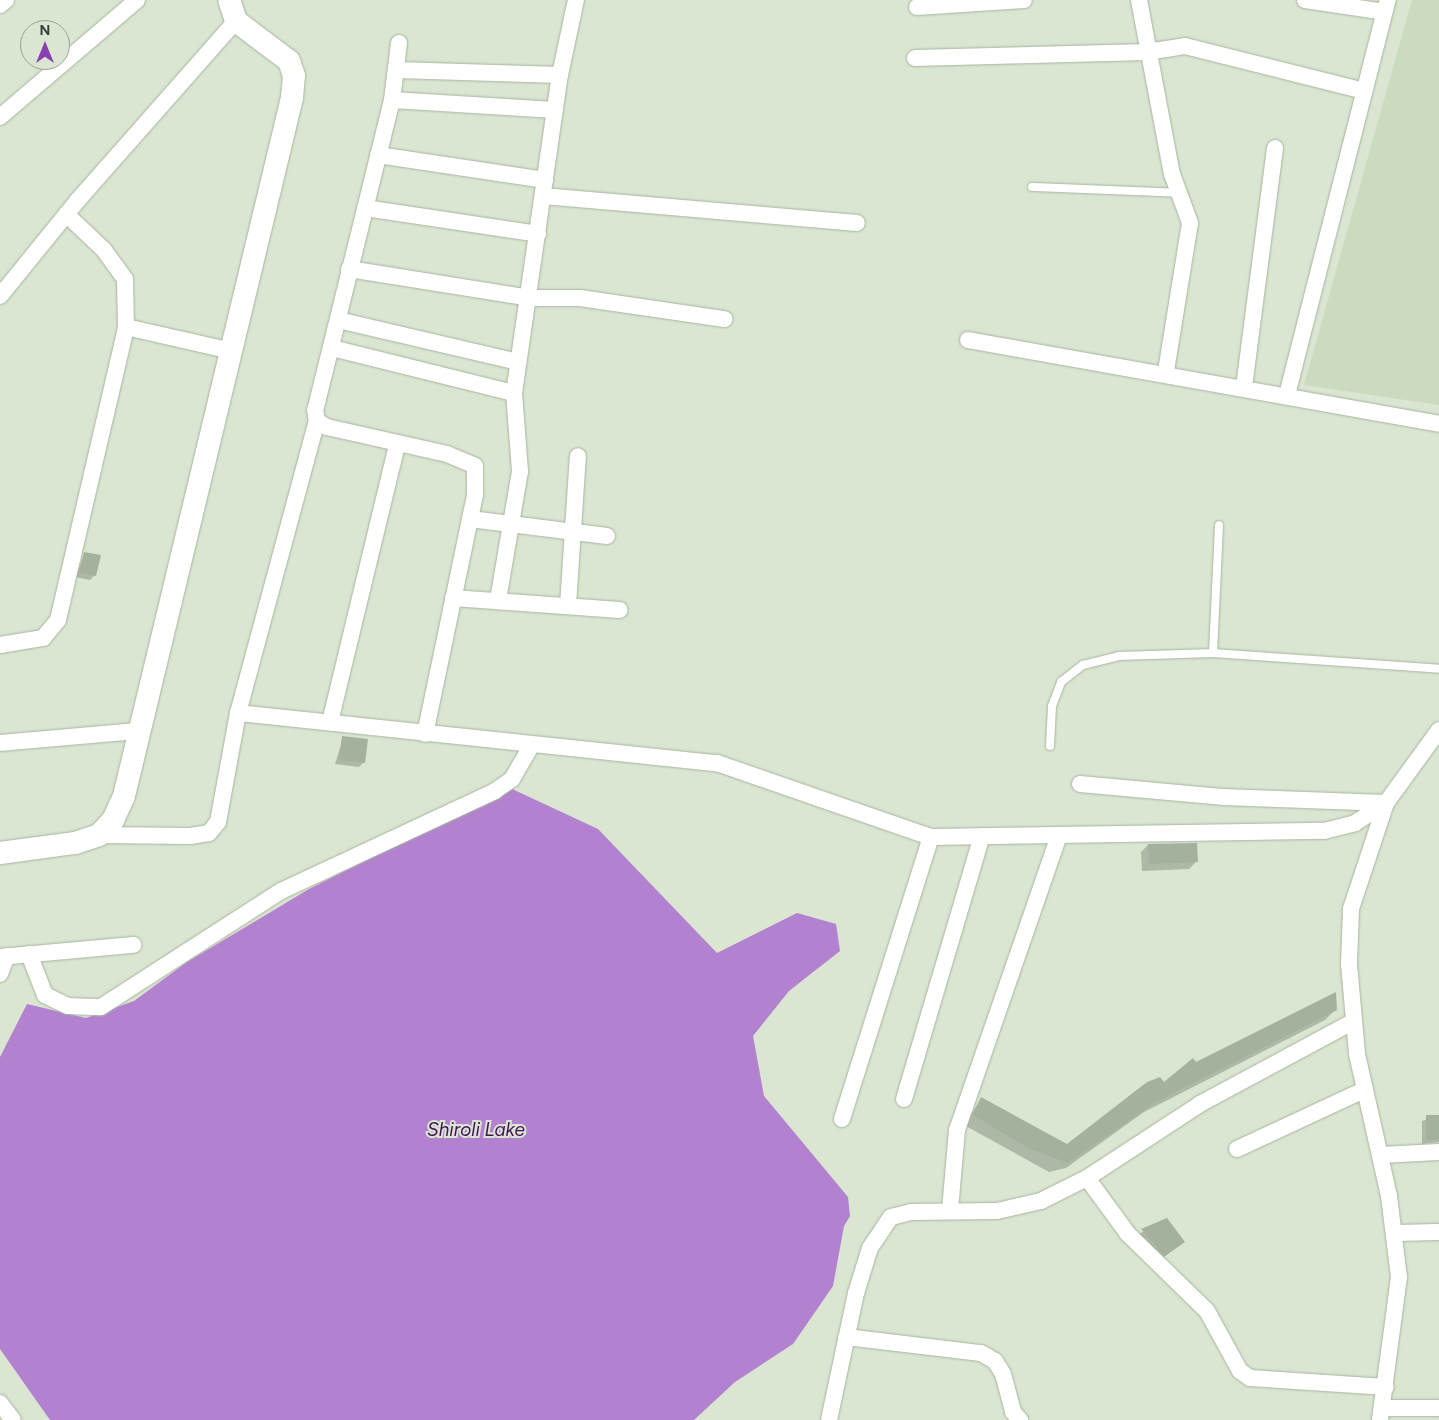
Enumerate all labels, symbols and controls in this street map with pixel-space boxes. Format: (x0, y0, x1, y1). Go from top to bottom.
north arrow (20, 20, 70, 70)
text: N (40, 22, 50, 39)
water label: Shiroli Lake (427, 1119, 525, 1141)

